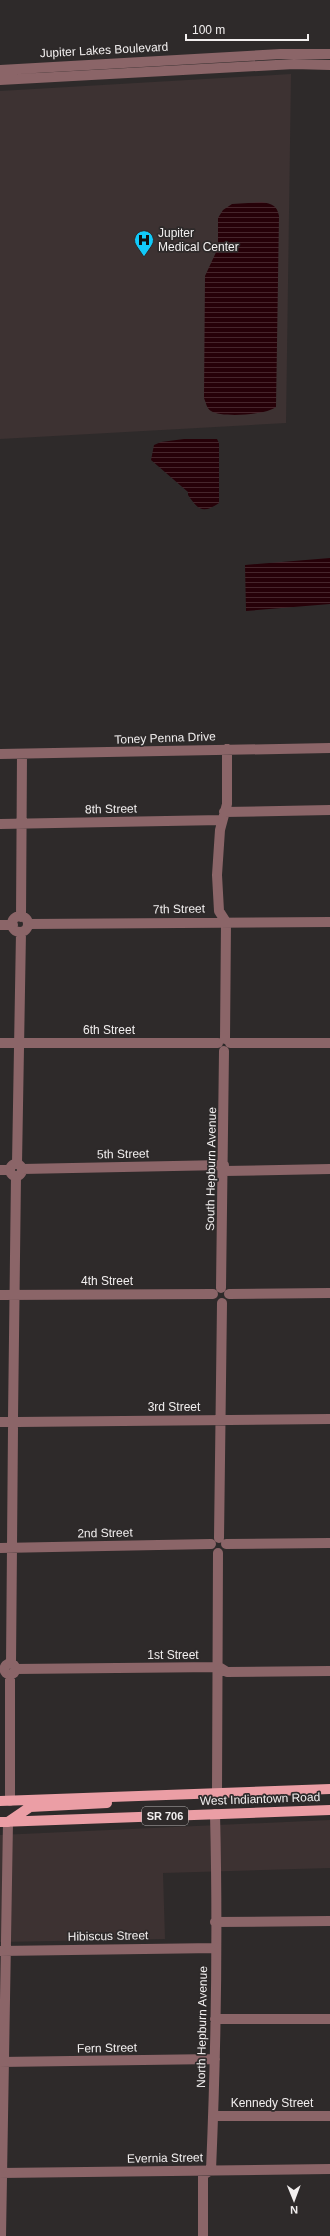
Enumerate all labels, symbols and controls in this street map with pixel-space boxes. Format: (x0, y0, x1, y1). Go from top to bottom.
scale bar (186, 16, 308, 42)
text: 100 m (192, 23, 225, 37)
street label: Jupiter Lakes Boulevard (39, 40, 169, 60)
place label: Jupiter Medical Center (158, 226, 239, 254)
hospital icon: Jupiter Medical Center (133, 229, 155, 257)
street label: Toney Penna Drive (114, 729, 216, 747)
street label: 8th Street (85, 802, 138, 816)
street label: 7th Street (153, 902, 206, 916)
street label: 6th Street (83, 1023, 136, 1037)
street label: South Hepburn Avenue (203, 1107, 219, 1231)
street label: 5th Street (97, 1147, 150, 1161)
street label: 4th Street (81, 1274, 134, 1288)
street label: 3rd Street (148, 1400, 201, 1414)
street label: 2nd Street (77, 1526, 133, 1540)
street label: 1st Street (147, 1648, 199, 1662)
street label: West Indiantown Road (200, 1790, 320, 1808)
road number: SR 706 (142, 1807, 188, 1825)
street label: Hibiscus Street (68, 1928, 149, 1944)
street label: North Hepburn Avenue (194, 1966, 210, 2088)
street label: Fern Street (77, 2040, 138, 2056)
street label: Kennedy Street (231, 2096, 314, 2110)
street label: Evernia Street (127, 2150, 204, 2166)
north arrow (274, 2180, 314, 2220)
text: N (290, 2204, 298, 2216)

